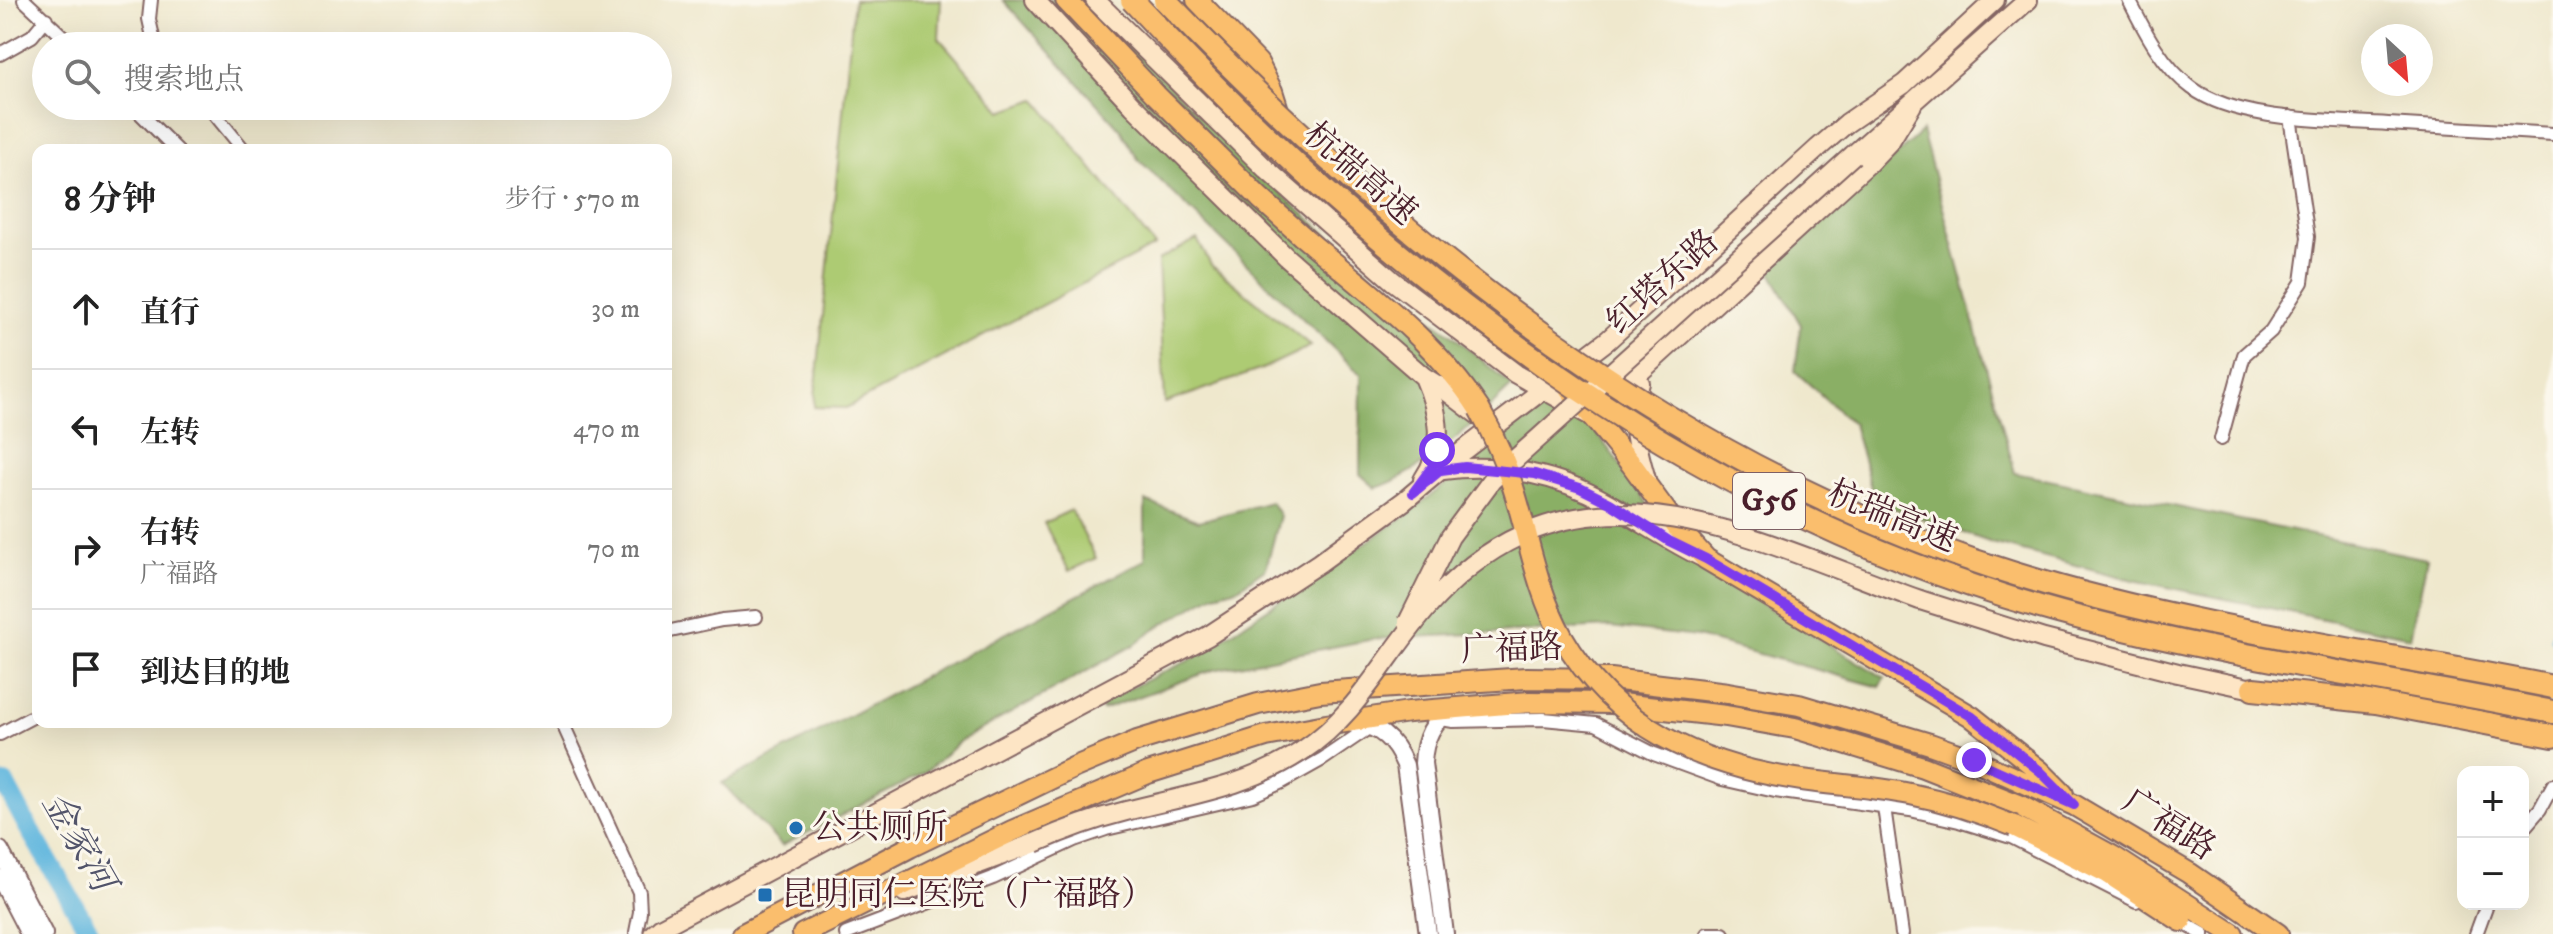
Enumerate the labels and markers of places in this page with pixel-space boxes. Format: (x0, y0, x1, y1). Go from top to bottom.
place label: 公共厕所 (812, 807, 948, 849)
marker: 公共厕所 (787, 819, 805, 837)
place label: 昆明同仁医院（广福路） (781, 874, 1155, 916)
marker: 昆明同仁医院（广福路） (756, 886, 774, 904)

